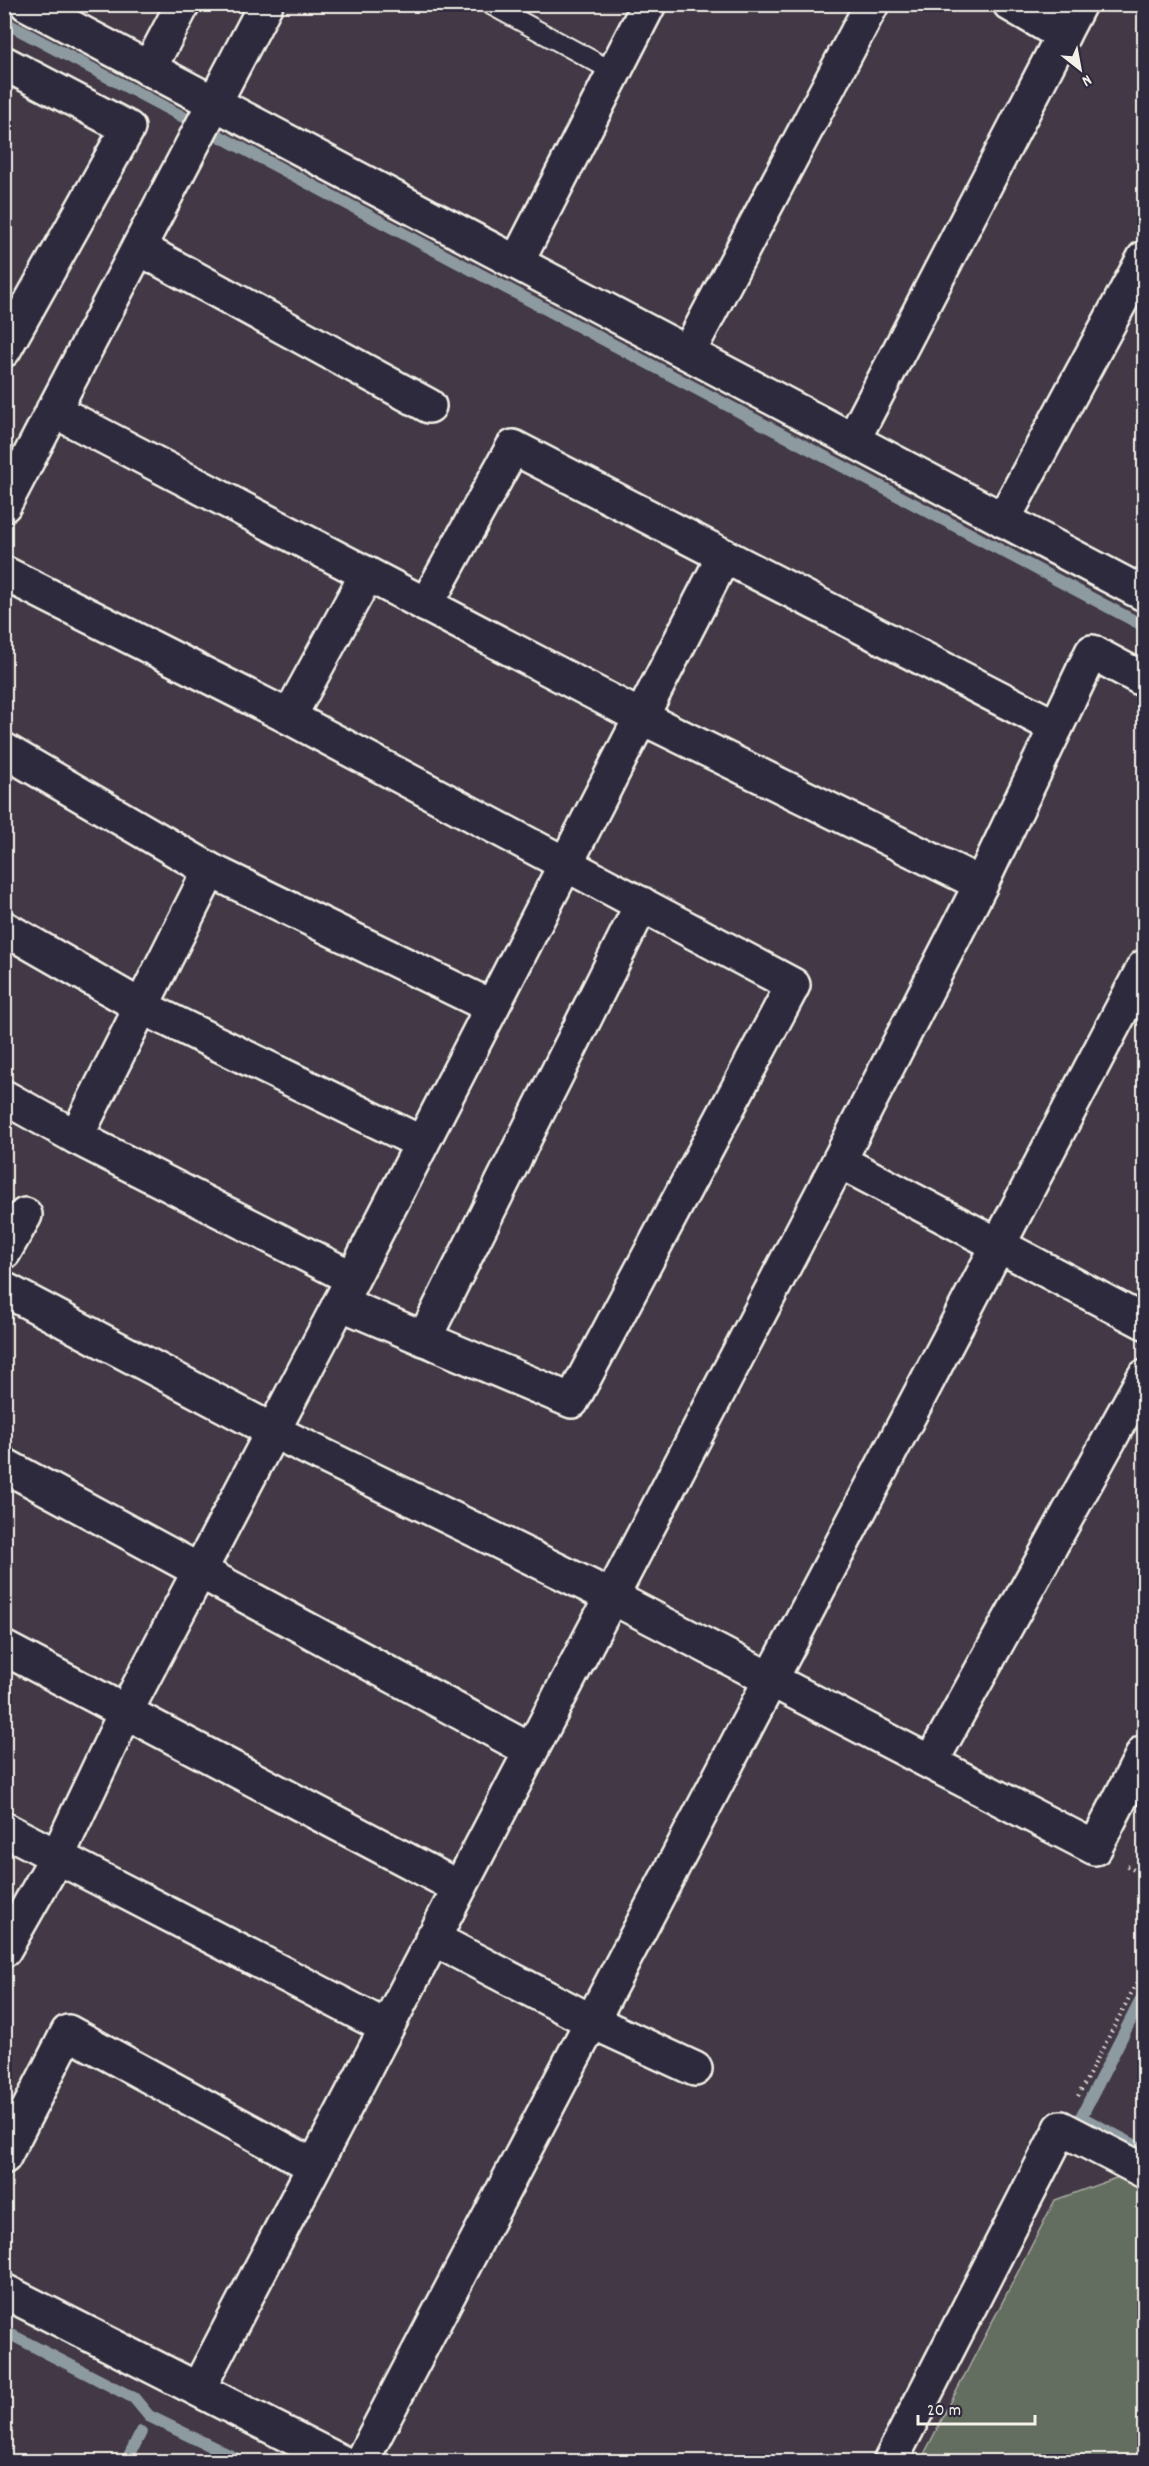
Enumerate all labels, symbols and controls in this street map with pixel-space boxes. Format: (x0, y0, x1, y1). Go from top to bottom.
north arrow (1050, 39, 1110, 99)
text: N (1077, 68, 1096, 92)
scale bar (918, 2388, 1035, 2426)
text: 20 m (927, 2399, 961, 2424)

